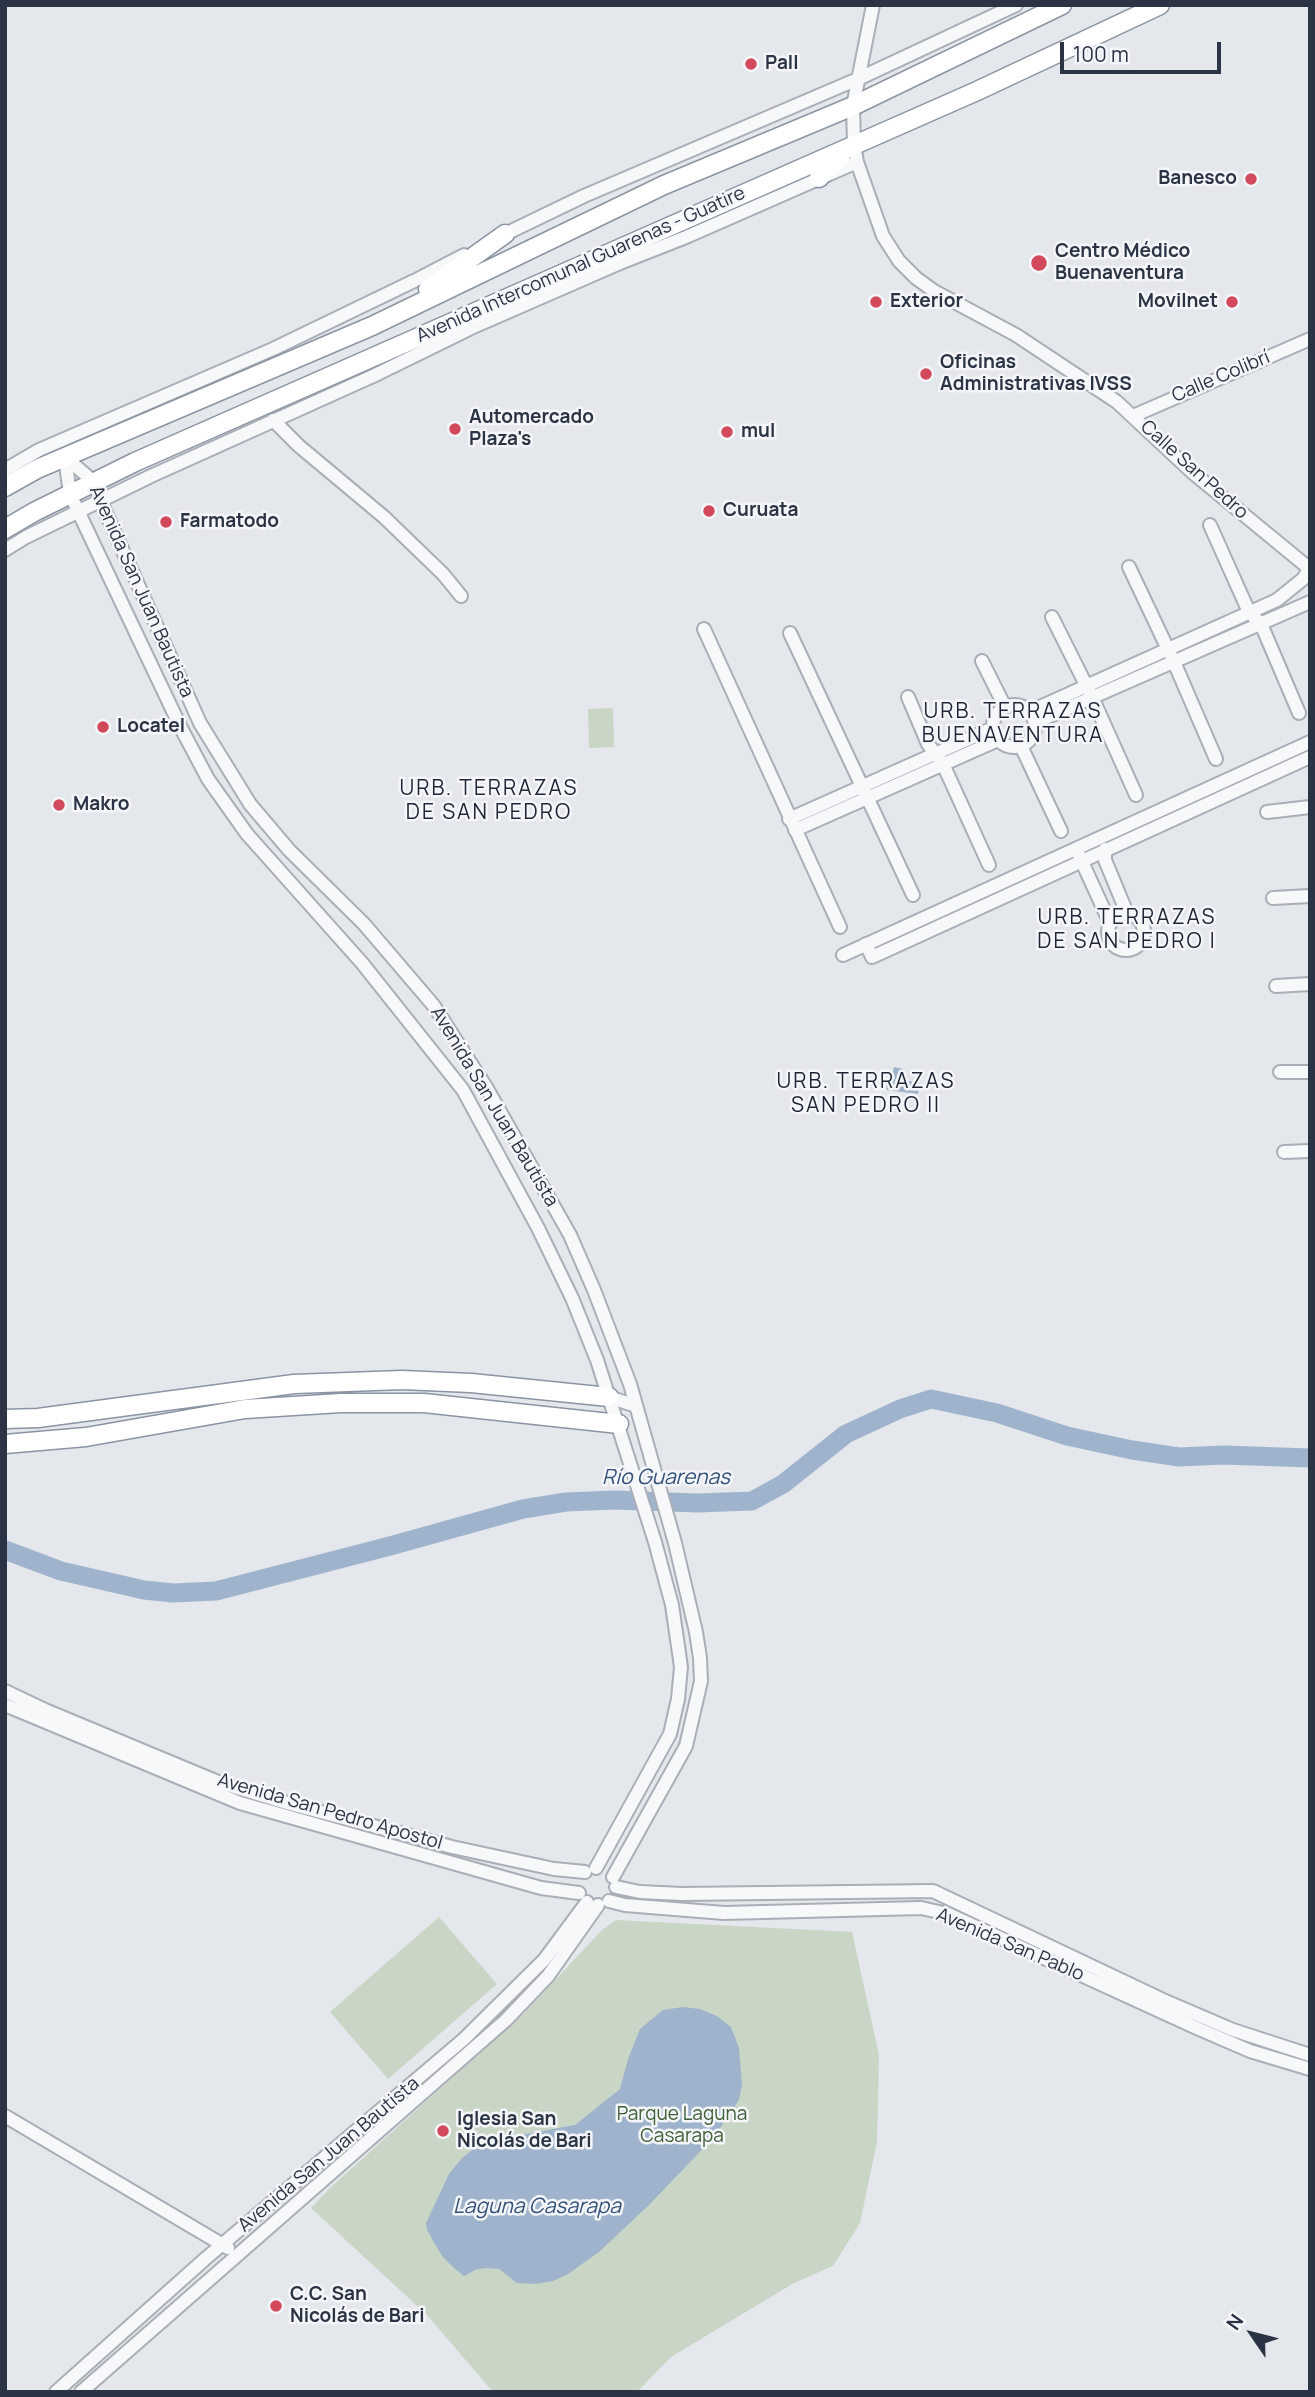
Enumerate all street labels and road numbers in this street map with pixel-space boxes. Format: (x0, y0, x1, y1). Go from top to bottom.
street label: Avenida Intercomunal Guarenas - Guatire (413, 182, 749, 348)
street label: Calle Colibrí (1169, 346, 1273, 408)
street label: Calle San Pedro (1135, 416, 1253, 524)
street label: Avenida San Juan Bautista (84, 483, 198, 701)
street label: Avenida San Juan Bautista (425, 1003, 563, 1211)
street label: Avenida San Pedro Apostol (215, 1769, 445, 1855)
street label: Avenida San Pablo (933, 1904, 1087, 1986)
street label: Avenida San Juan Bautista (234, 2073, 424, 2237)

